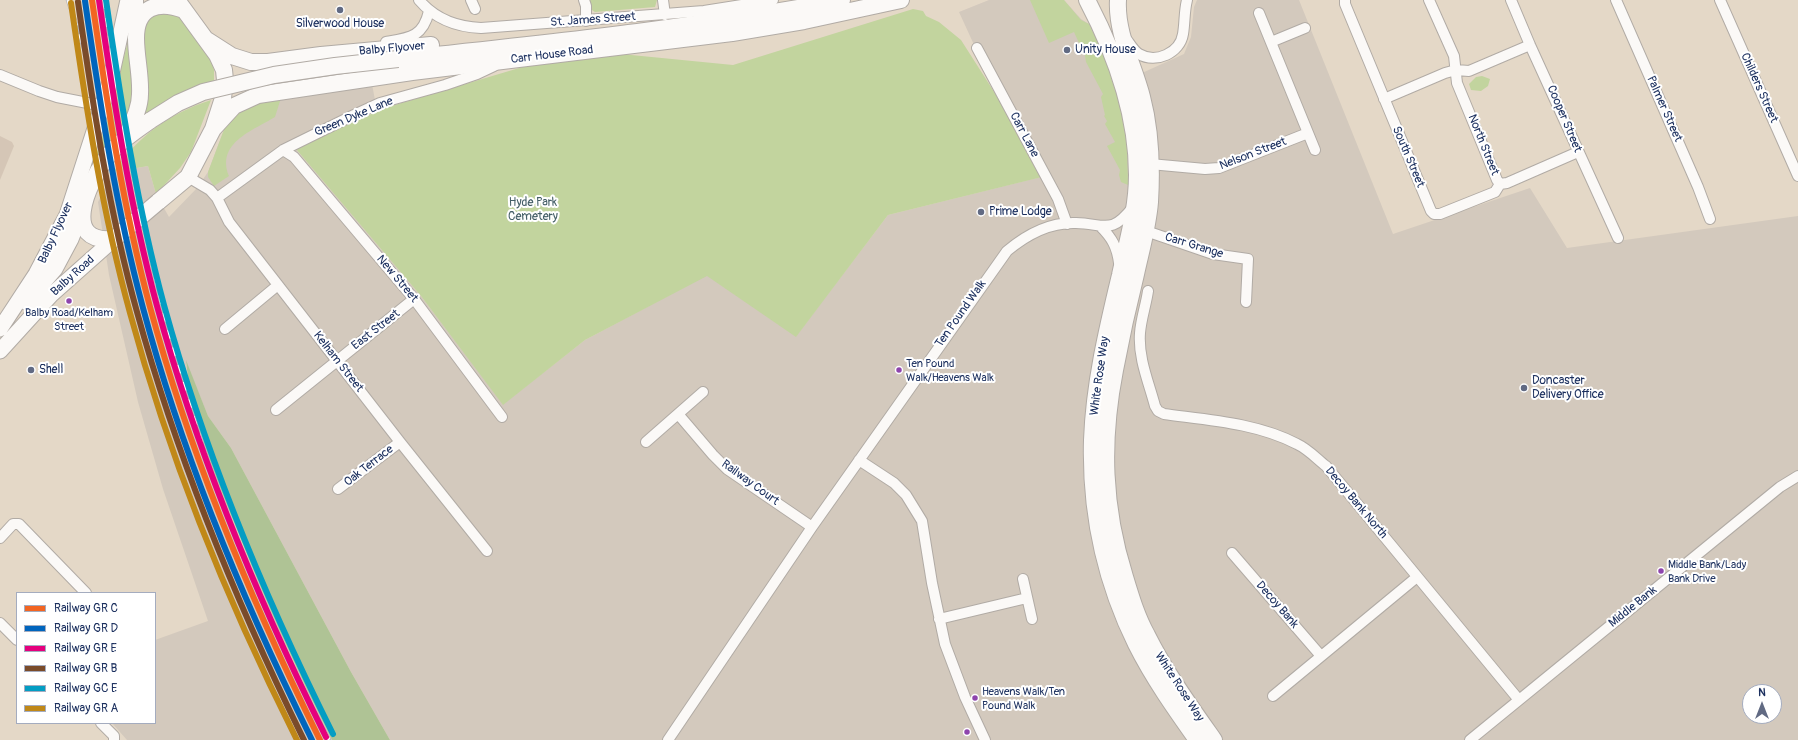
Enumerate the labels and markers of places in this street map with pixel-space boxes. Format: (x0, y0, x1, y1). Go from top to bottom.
marker: Silverwood House (335, 5, 345, 15)
place label: Silverwood House (296, 17, 384, 31)
place label: Unity House (1075, 43, 1136, 57)
marker: Unity House (1062, 45, 1072, 55)
place label: Prime Lodge (989, 205, 1052, 219)
marker: Prime Lodge (976, 207, 986, 217)
marker: Balby Road/Kelham Street (64, 296, 74, 306)
place label: Balby Road/Kelham Street (25, 306, 113, 332)
place label: Ten Pound Walk/Heavens Walk (906, 357, 994, 383)
place label: Shell (39, 363, 63, 377)
marker: Shell (26, 365, 36, 375)
marker: Ten Pound Walk/Heavens Walk (894, 365, 904, 375)
place label: Doncaster Delivery Office (1532, 374, 1604, 402)
marker: Doncaster Delivery Office (1519, 383, 1529, 393)
place label: Middle Bank/Lady Bank Drive (1668, 558, 1746, 584)
marker: Middle Bank/Lady Bank Drive (1656, 566, 1666, 576)
place label: Heavens Walk/Ten Pound Walk (982, 685, 1065, 711)
marker: Heavens Walk/Ten Pound Walk (970, 693, 980, 703)
unlabelled marker (962, 727, 972, 737)

